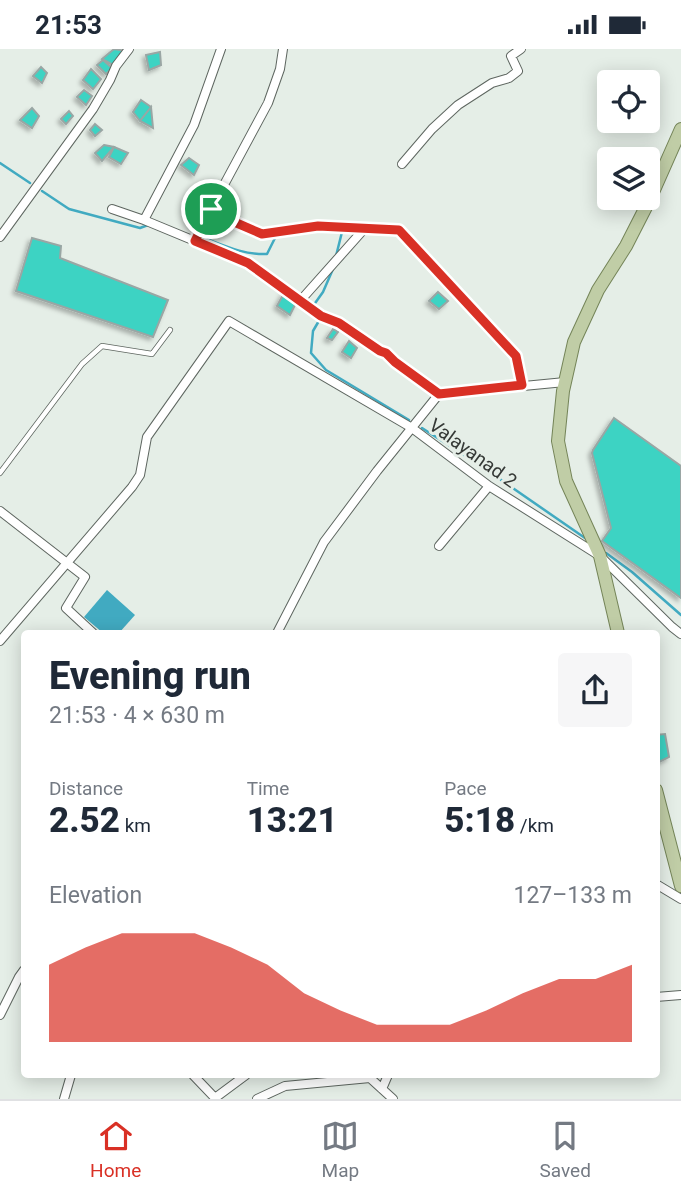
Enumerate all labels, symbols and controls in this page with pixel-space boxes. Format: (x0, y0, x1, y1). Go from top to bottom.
text: 21:53 (35, 10, 102, 40)
map controls (597, 70, 660, 210)
button: locate (597, 70, 660, 133)
button: layers (597, 147, 660, 210)
pin (181, 179, 241, 239)
icon: arrive (192, 190, 230, 228)
street label: Valayanad 2 (425, 413, 521, 493)
button: share (558, 653, 632, 727)
text: Evening run (49, 654, 251, 698)
text: 21:53 · 4 × 630 m (49, 702, 225, 729)
text: Distance (49, 777, 123, 800)
text: Time (247, 777, 289, 800)
text: Pace (444, 777, 487, 800)
text: 2.52 (49, 800, 120, 841)
text: 13:21 (247, 800, 338, 841)
text: 5:18 (444, 800, 515, 841)
text: km (120, 814, 151, 837)
text: /km (515, 814, 554, 837)
text: Elevation (49, 882, 142, 909)
text: 127–133 m (513, 882, 632, 909)
tab: Home (90, 1117, 141, 1182)
tab: Map (321, 1117, 359, 1182)
tab: Saved (540, 1117, 591, 1182)

